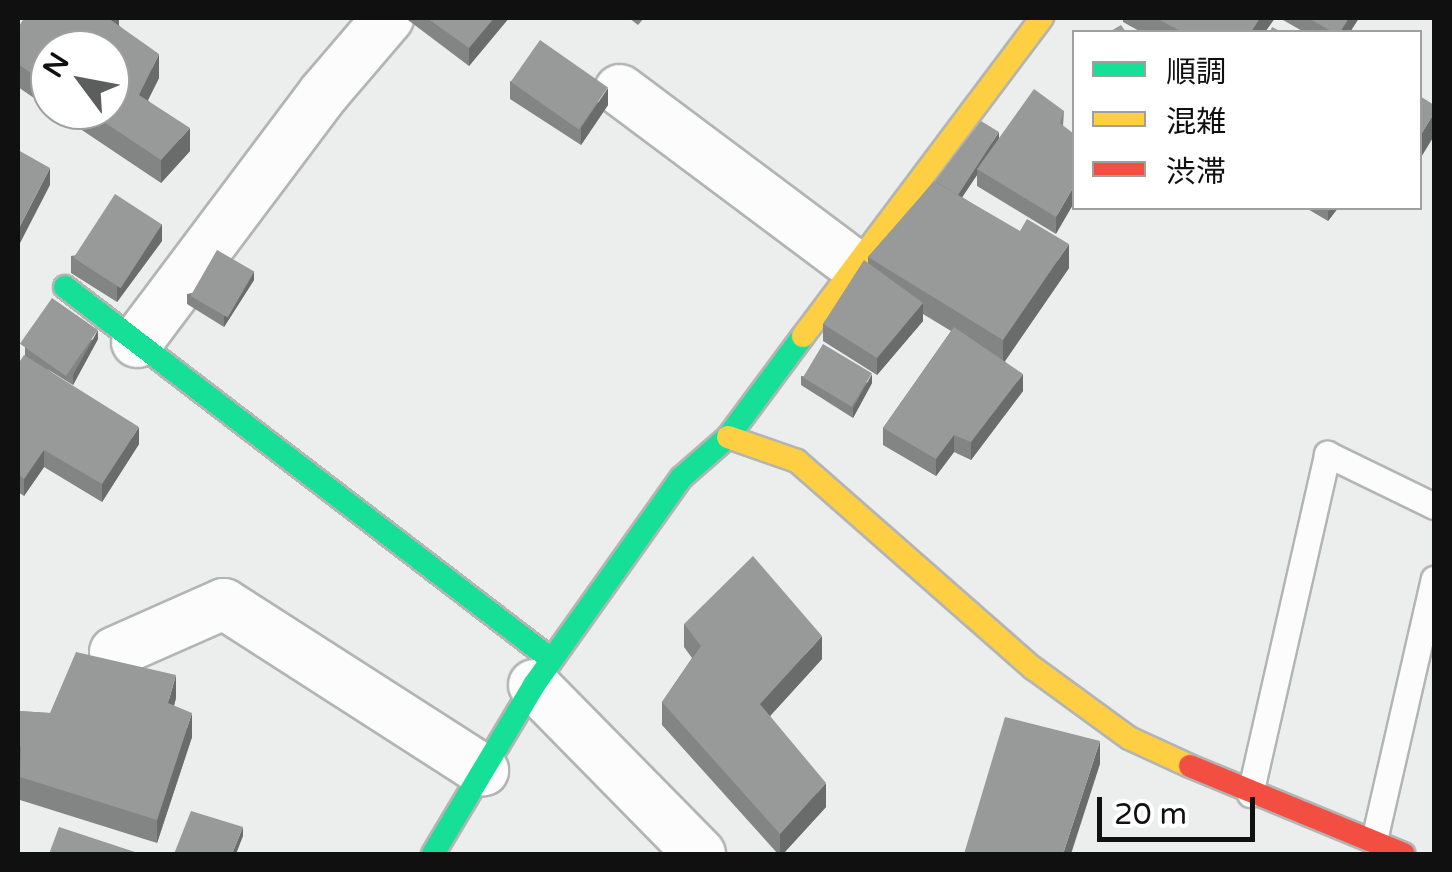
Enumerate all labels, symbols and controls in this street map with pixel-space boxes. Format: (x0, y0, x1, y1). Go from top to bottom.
north arrow (30, 30, 130, 130)
legend (1072, 30, 1422, 210)
text: N (36, 47, 77, 84)
text: 順調 (1166, 54, 1226, 91)
text: 混雑 (1166, 104, 1226, 141)
text: 渋滞 (1166, 154, 1226, 191)
scale bar (1102, 777, 1260, 839)
text: 20 m (1114, 796, 1187, 833)

